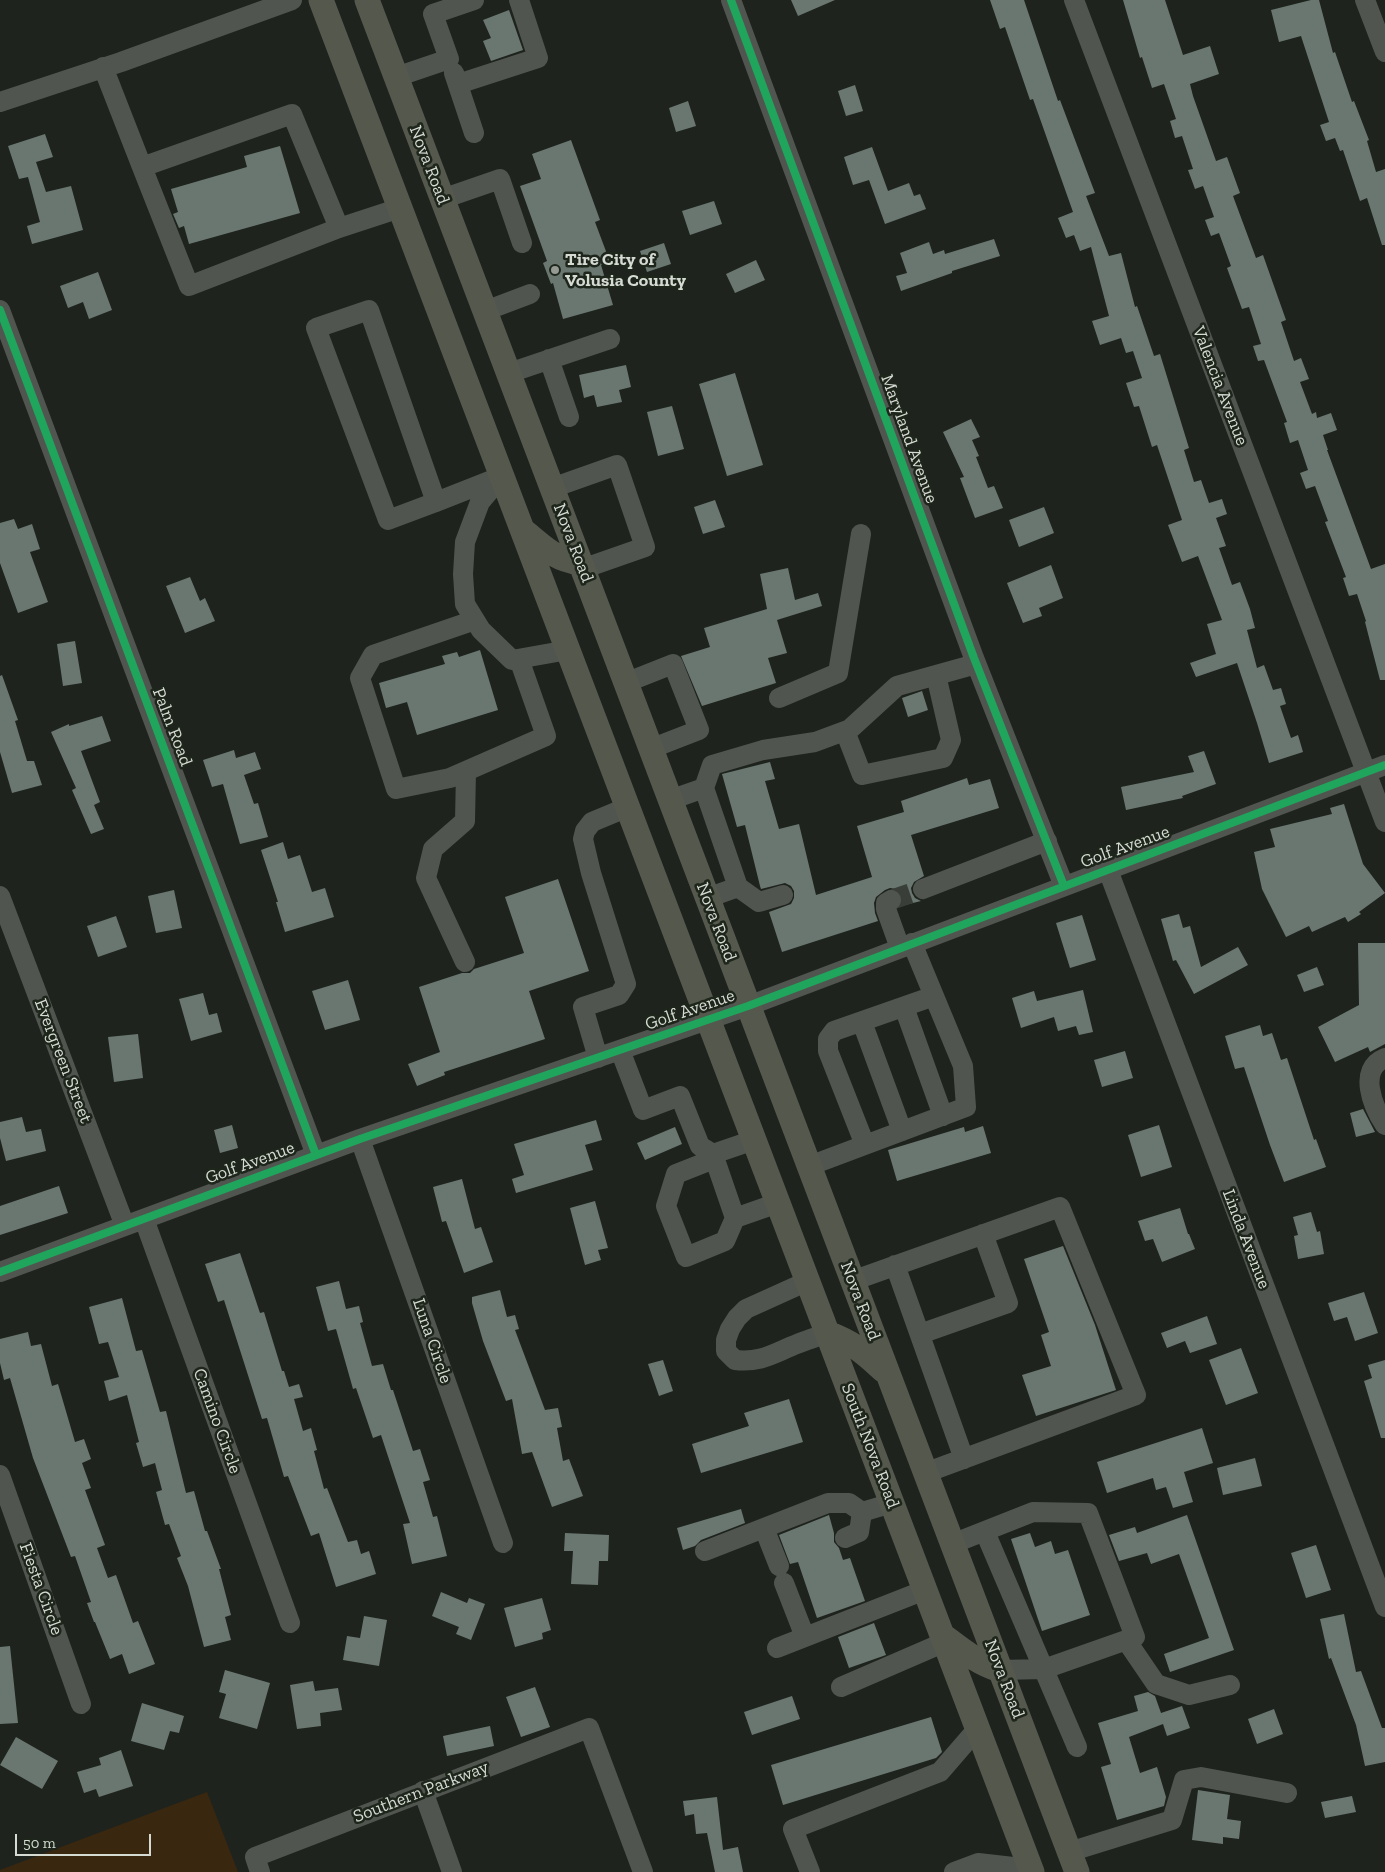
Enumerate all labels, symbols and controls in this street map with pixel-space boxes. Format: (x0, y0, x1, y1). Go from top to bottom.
street label: Nova Road (404, 123, 454, 207)
place label: Tire City of Volusia County (565, 249, 686, 292)
marker: Tire City of Volusia County (549, 264, 561, 276)
street label: Valencia Avenue (1187, 323, 1253, 449)
street label: Maryland Avenue (876, 372, 942, 506)
street label: Nova Road (548, 501, 598, 585)
street label: Palm Road (147, 685, 197, 769)
street label: Golf Avenue (1077, 821, 1173, 873)
street label: Nova Road (691, 880, 741, 964)
street label: Golf Avenue (642, 985, 738, 1035)
street label: Evergreen Street (29, 996, 97, 1126)
street label: Golf Avenue (202, 1137, 298, 1189)
street label: Linda Avenue (1217, 1186, 1275, 1292)
street label: Nova Road (835, 1259, 885, 1343)
street label: Luna Circle (407, 1296, 457, 1386)
street label: Camino Circle (188, 1365, 246, 1477)
street label: South Nova Road (836, 1380, 904, 1512)
street label: Fiesta Circle (14, 1540, 68, 1638)
street label: Nova Road (979, 1637, 1029, 1721)
street label: Southern Parkway (350, 1756, 492, 1828)
scale bar (18, 1824, 154, 1856)
text: 50 m (23, 1834, 56, 1852)

